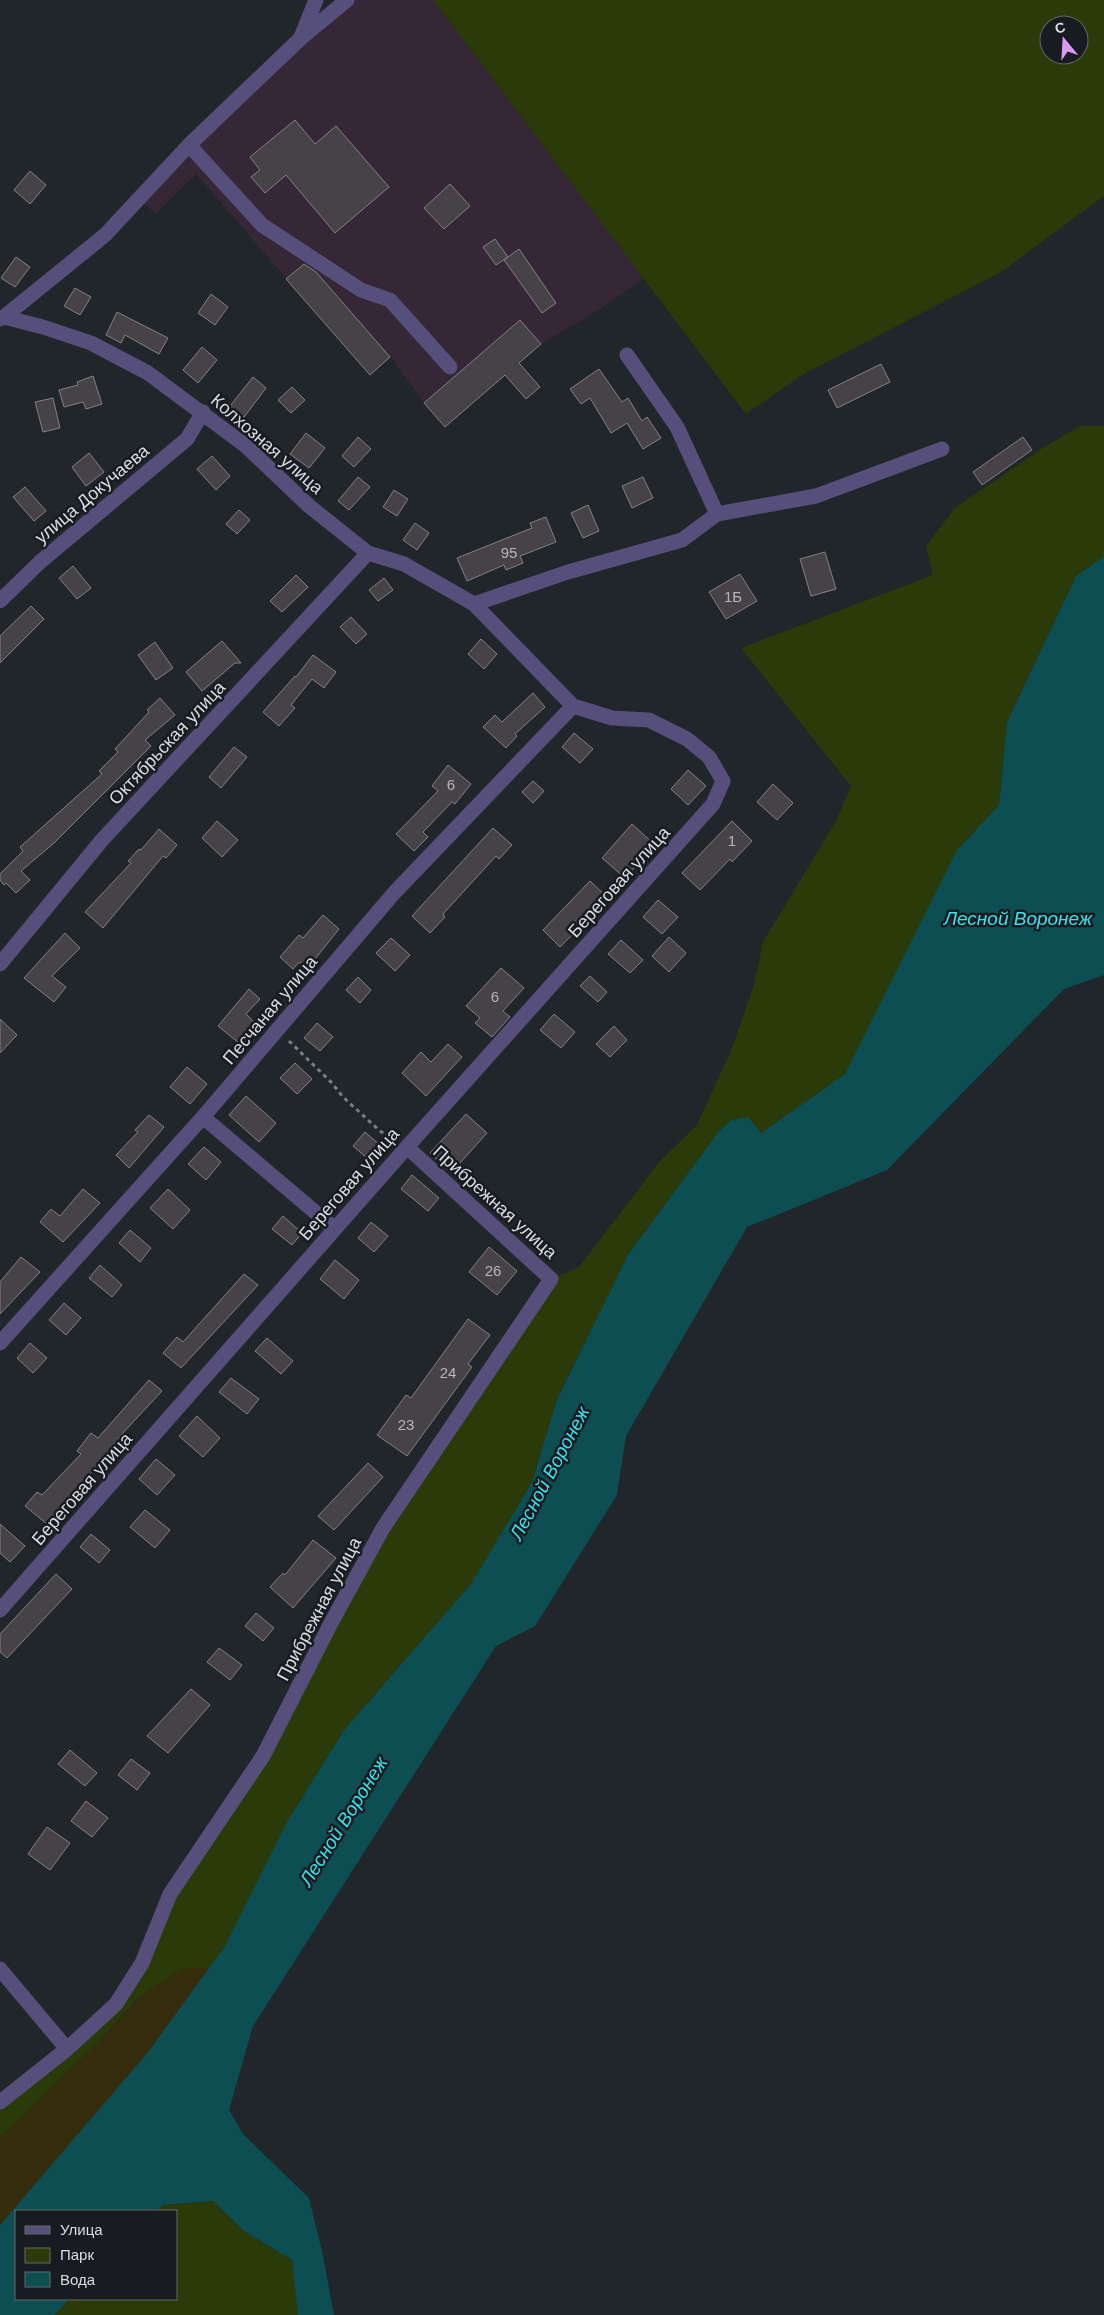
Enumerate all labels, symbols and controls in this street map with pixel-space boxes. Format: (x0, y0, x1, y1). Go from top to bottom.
north arrow (1039, 15, 1089, 65)
text: С (1053, 18, 1067, 37)
street label: Колхозная улица (207, 390, 328, 499)
street label: улица Докучаева (31, 440, 154, 548)
house number: 95 (501, 544, 517, 561)
house number: 1Б (724, 588, 742, 605)
street label: Октябрьская улица (105, 676, 230, 809)
house number: 6 (447, 776, 455, 793)
street label: Береговая улица (564, 822, 674, 941)
house number: 1 (728, 832, 736, 849)
water label: Лесной Воронеж (942, 908, 1093, 929)
street label: Песчаная улица (219, 951, 322, 1068)
house number: 6 (491, 988, 499, 1005)
street label: Береговая улица (295, 1123, 404, 1244)
street label: Прибрежная улица (429, 1141, 562, 1263)
house number: 26 (485, 1262, 501, 1279)
house number: 24 (440, 1364, 456, 1381)
water label: Лесной Воронеж (504, 1402, 594, 1545)
house number: 23 (398, 1416, 414, 1433)
street label: Береговая улица (28, 1428, 137, 1549)
street label: Прибрежная улица (273, 1533, 366, 1684)
water label: Лесной Воронеж (294, 1752, 392, 1891)
legend (15, 2210, 178, 2300)
text: Улица (60, 2221, 103, 2238)
text: Парк (60, 2246, 94, 2263)
text: Вода (60, 2271, 96, 2288)

